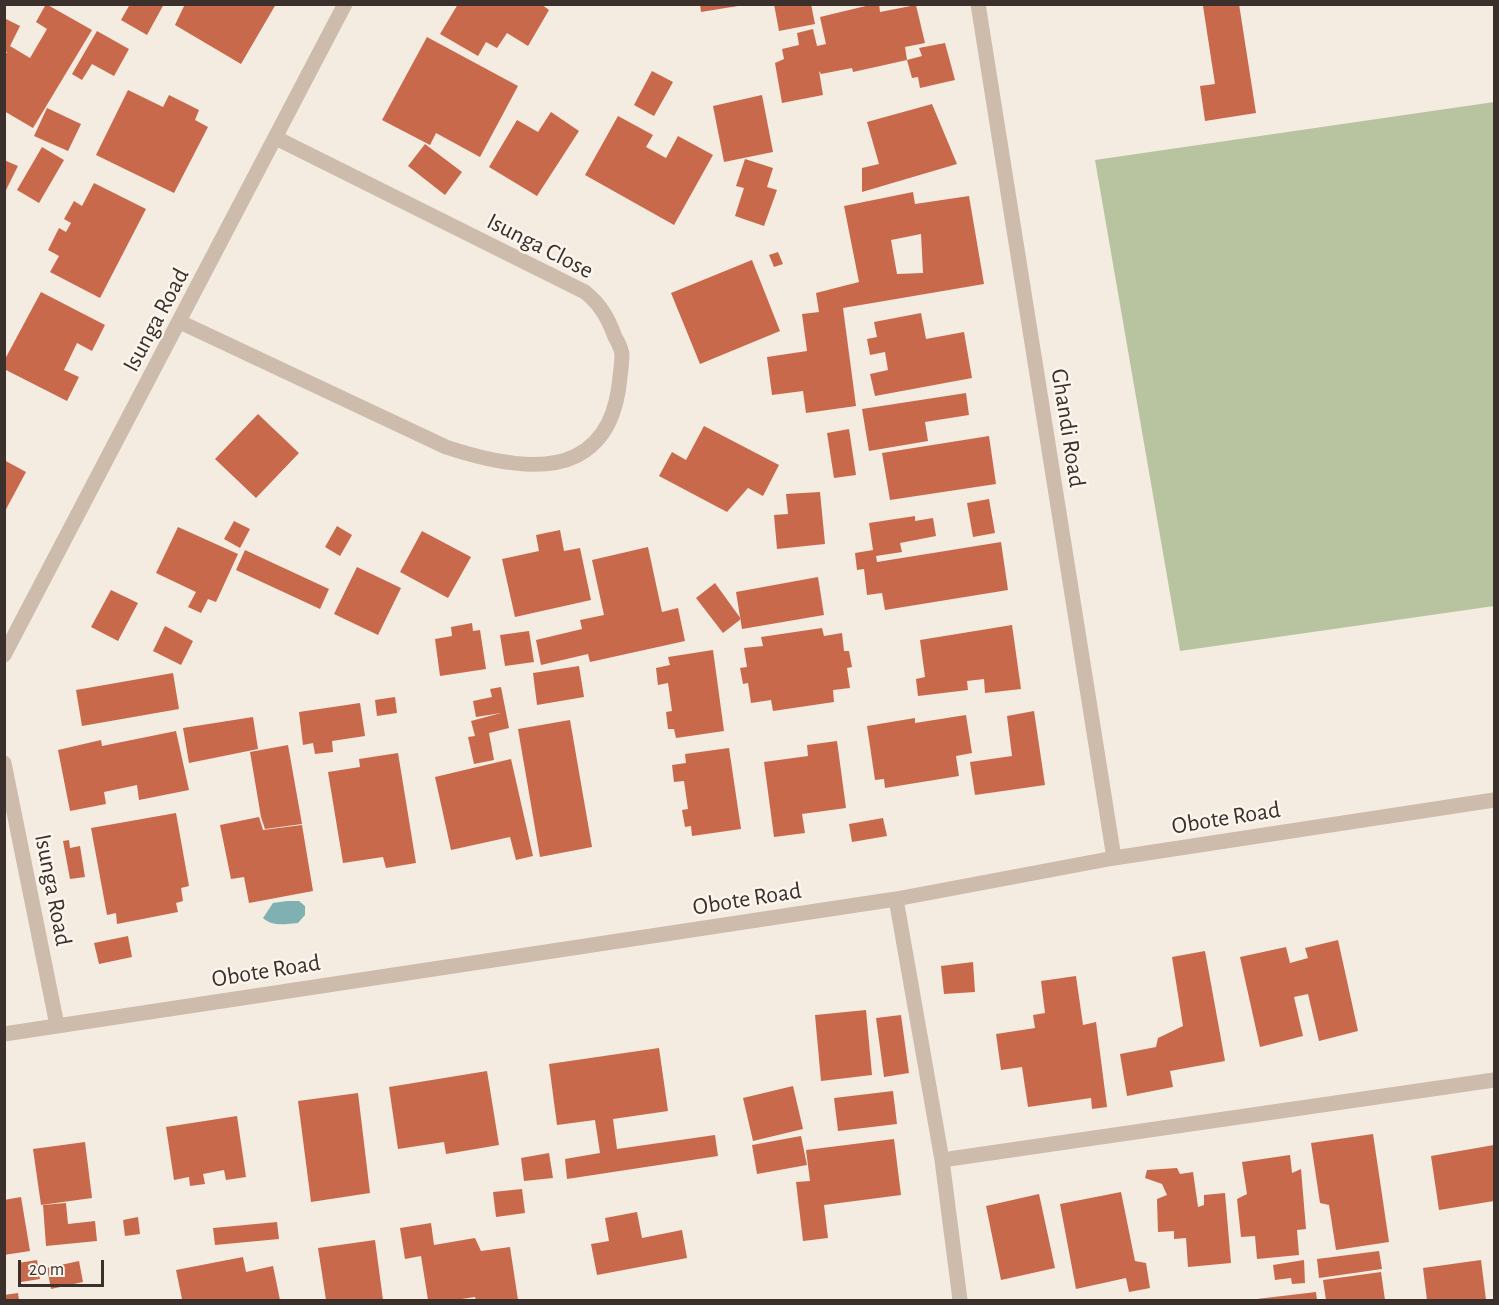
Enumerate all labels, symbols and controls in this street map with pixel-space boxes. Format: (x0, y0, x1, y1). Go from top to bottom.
street label: Isunga Close (482, 207, 598, 285)
street label: Isunga Road (117, 263, 195, 377)
street label: Ghandi Road (1044, 367, 1092, 489)
street label: Obote Road (1170, 795, 1282, 841)
street label: Isunga Road (28, 832, 78, 948)
street label: Obote Road (691, 876, 803, 922)
street label: Obote Road (210, 948, 322, 994)
scale bar (21, 1248, 106, 1286)
text: 20 m (29, 1261, 64, 1279)

